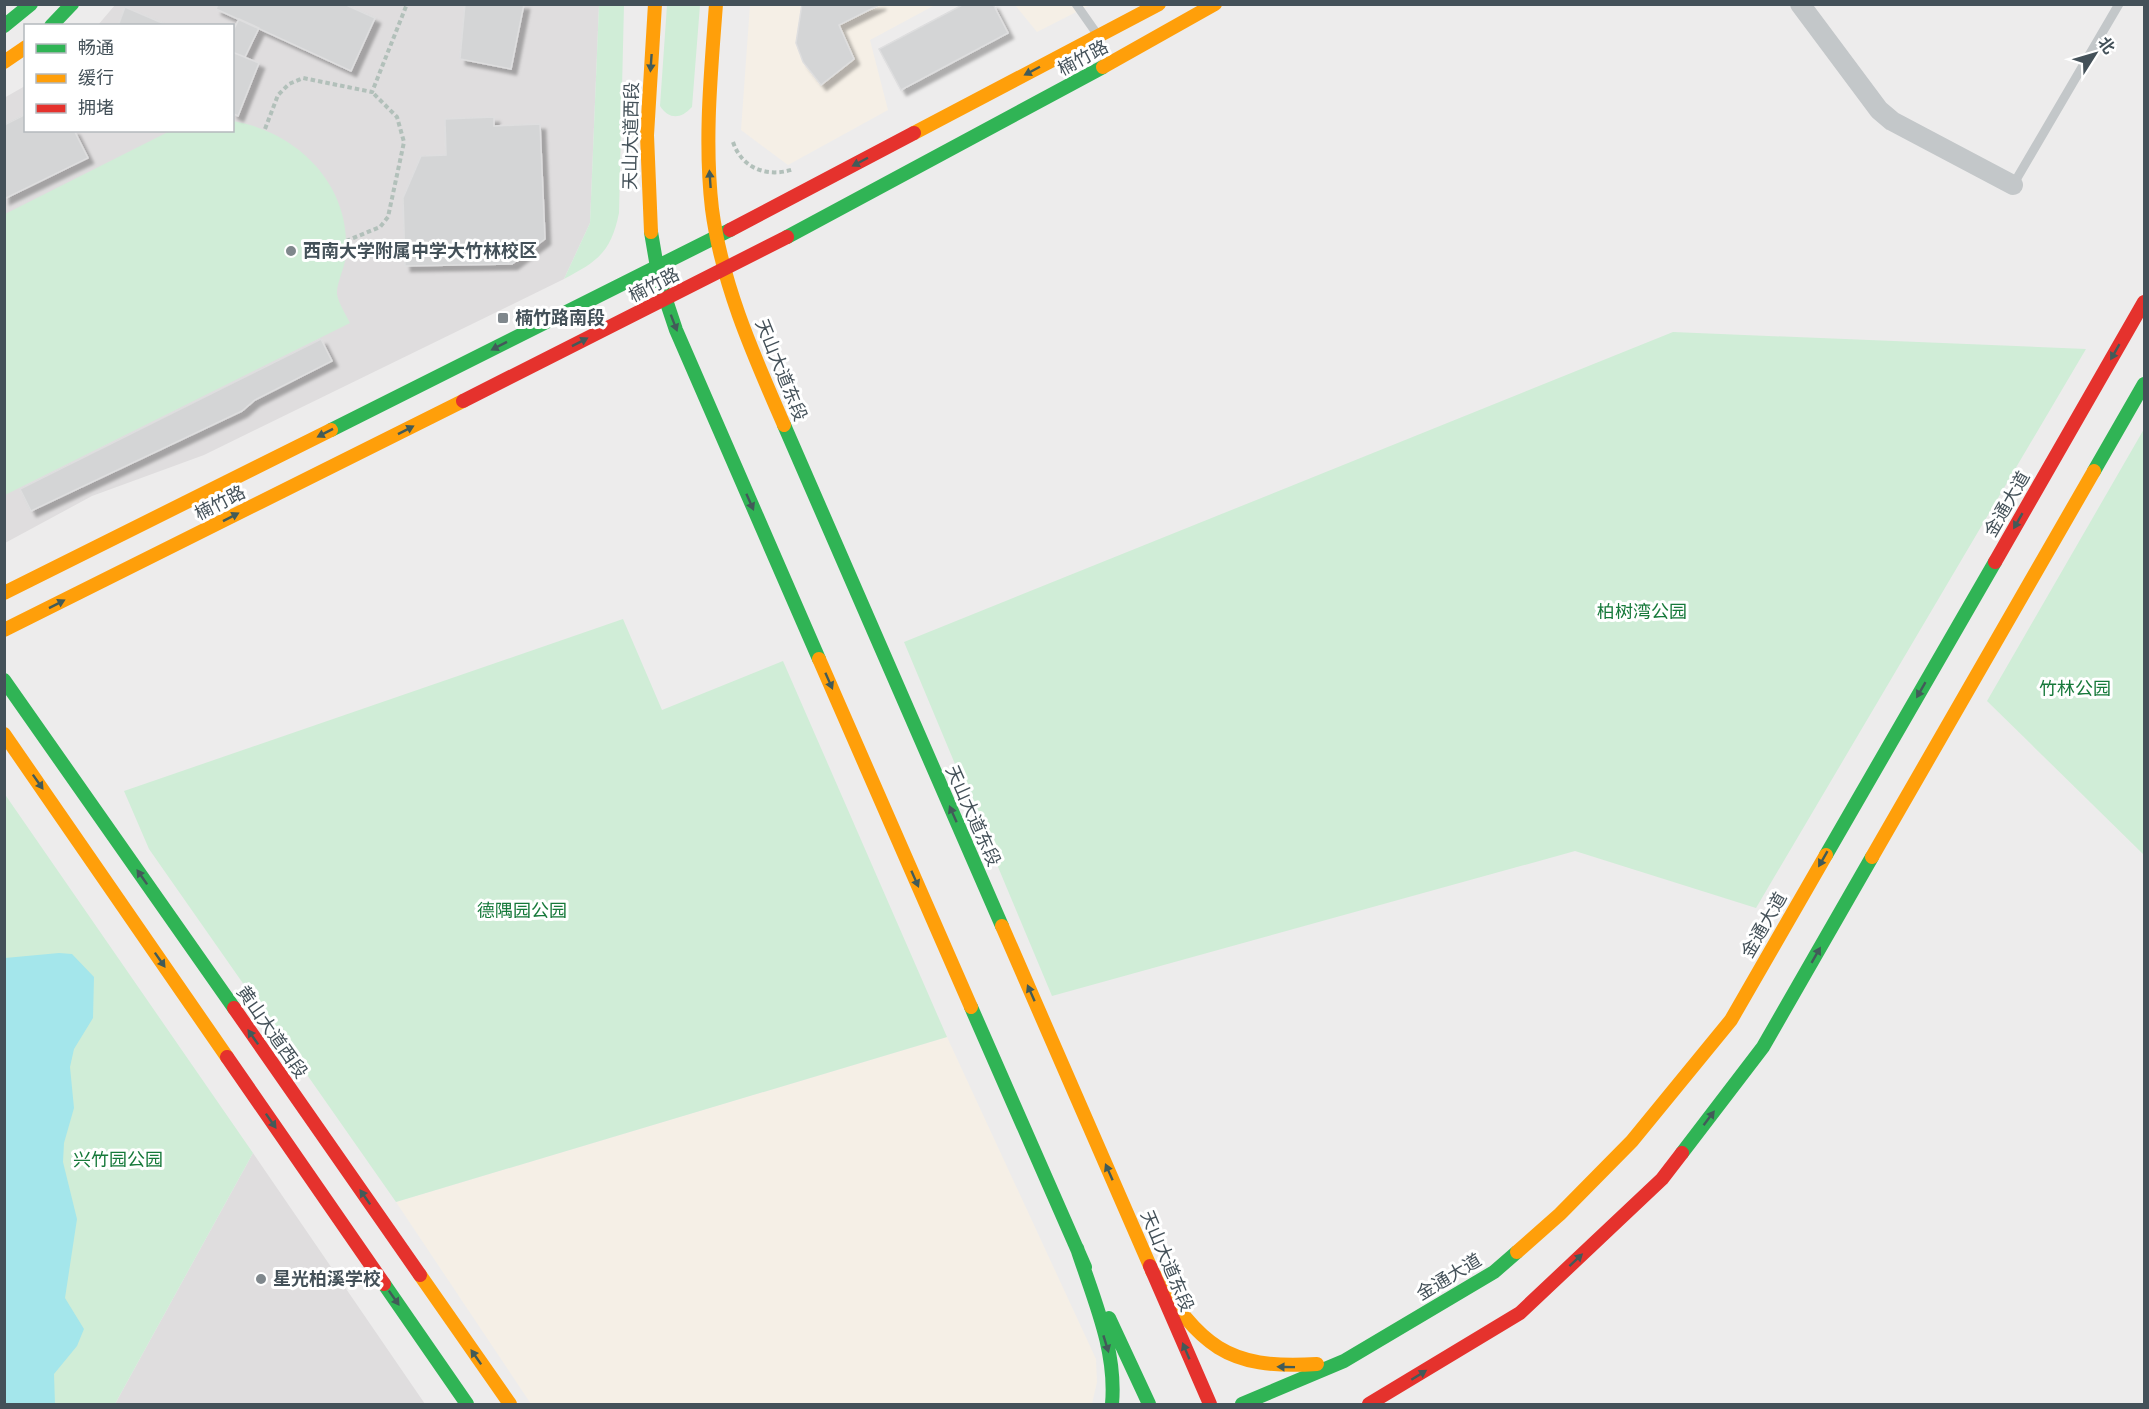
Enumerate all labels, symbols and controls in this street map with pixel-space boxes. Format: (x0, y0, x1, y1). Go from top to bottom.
legend (24, 24, 234, 132)
north arrow (2065, 24, 2125, 84)
text: 北 (2093, 33, 2119, 58)
street label: 楠竹路 (1054, 36, 1112, 80)
text: 畅通 (78, 37, 114, 59)
one-way arrow (646, 53, 656, 72)
one-way arrow (1024, 66, 1041, 76)
text: 缓行 (78, 67, 114, 89)
street label: 天山大道西段 (619, 82, 643, 190)
text: 拥堵 (78, 97, 114, 119)
one-way arrow (851, 156, 869, 166)
one-way arrow (705, 169, 715, 188)
place label: 西南大学附属中学大竹林校区 (303, 240, 537, 262)
marker: 西南大学附属中学大竹林校区 (284, 244, 298, 258)
street label: 楠竹路 (625, 263, 683, 307)
place label: 楠竹路南段 (515, 307, 605, 329)
marker: 楠竹路南段 (496, 311, 510, 325)
one-way arrow (670, 314, 679, 332)
street label: 天山大道东段 (751, 316, 811, 424)
one-way arrow (571, 338, 589, 348)
one-way arrow (491, 341, 508, 351)
one-way arrow (2110, 344, 2121, 360)
one-way arrow (397, 425, 414, 434)
one-way arrow (316, 428, 333, 438)
street label: 金通大道 (1979, 467, 2035, 541)
street label: 楠竹路 (191, 481, 249, 525)
one-way arrow (746, 494, 755, 511)
one-way arrow (223, 512, 240, 522)
one-way arrow (2013, 513, 2023, 530)
one-way arrow (48, 599, 65, 609)
park label: 柏树湾公园 (1597, 601, 1687, 623)
one-way arrow (824, 672, 833, 689)
park label: 竹林公园 (2039, 678, 2111, 700)
one-way arrow (1915, 682, 1926, 698)
street label: 天山大道东段 (941, 762, 1005, 870)
one-way arrow (32, 774, 44, 790)
one-way arrow (948, 805, 958, 823)
one-way arrow (1818, 851, 1828, 868)
one-way arrow (136, 869, 148, 885)
one-way arrow (910, 870, 920, 888)
street label: 金通大道 (1736, 888, 1792, 962)
park label: 德隅园公园 (477, 900, 567, 922)
one-way arrow (1810, 947, 1820, 964)
one-way arrow (155, 952, 166, 968)
street label: 黄山大道西段 (232, 981, 312, 1083)
one-way arrow (1026, 984, 1035, 1002)
one-way arrow (247, 1029, 259, 1045)
one-way arrow (1702, 1110, 1715, 1126)
one-way arrow (265, 1112, 277, 1128)
park label: 兴竹园公园 (73, 1149, 163, 1171)
one-way arrow (1104, 1162, 1114, 1180)
one-way arrow (359, 1189, 371, 1205)
street label: 天山大道东段 (1136, 1207, 1198, 1315)
street label: 金通大道 (1412, 1249, 1486, 1305)
one-way arrow (1568, 1254, 1583, 1267)
place label: 星光柏溪学校 (273, 1268, 381, 1290)
marker: 星光柏溪学校 (254, 1272, 268, 1286)
one-way arrow (388, 1290, 400, 1306)
one-way arrow (1102, 1336, 1111, 1354)
one-way arrow (1182, 1342, 1191, 1359)
one-way arrow (470, 1349, 482, 1365)
one-way arrow (1277, 1362, 1296, 1372)
one-way arrow (1411, 1369, 1427, 1380)

